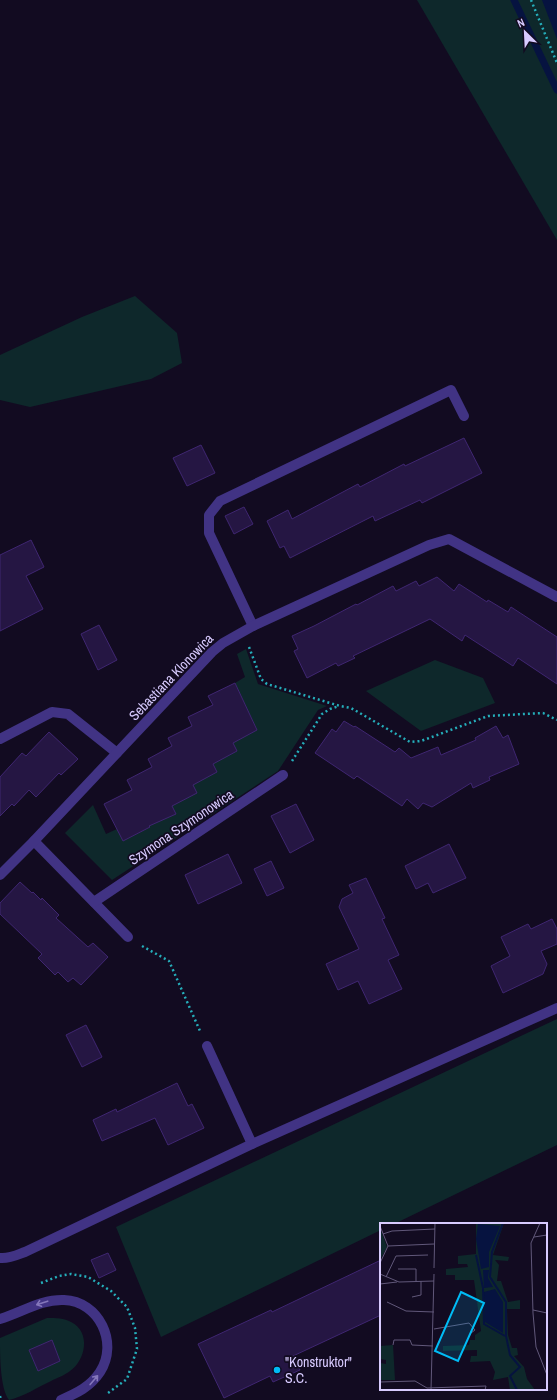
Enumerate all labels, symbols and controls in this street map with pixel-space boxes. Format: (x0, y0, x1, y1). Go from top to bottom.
north arrow (505, 12, 545, 52)
text: N (515, 15, 527, 31)
street label: Sebastiana Klonowica (125, 629, 218, 724)
street label: Szymona Szymonowica (125, 785, 237, 869)
inset map (380, 1223, 547, 1390)
one-way arrow (37, 1300, 49, 1308)
place label: "Konstruktor" S.C. (285, 1353, 352, 1387)
marker: "Konstruktor" S.C. (272, 1365, 282, 1375)
one-way arrow (89, 1374, 98, 1385)

